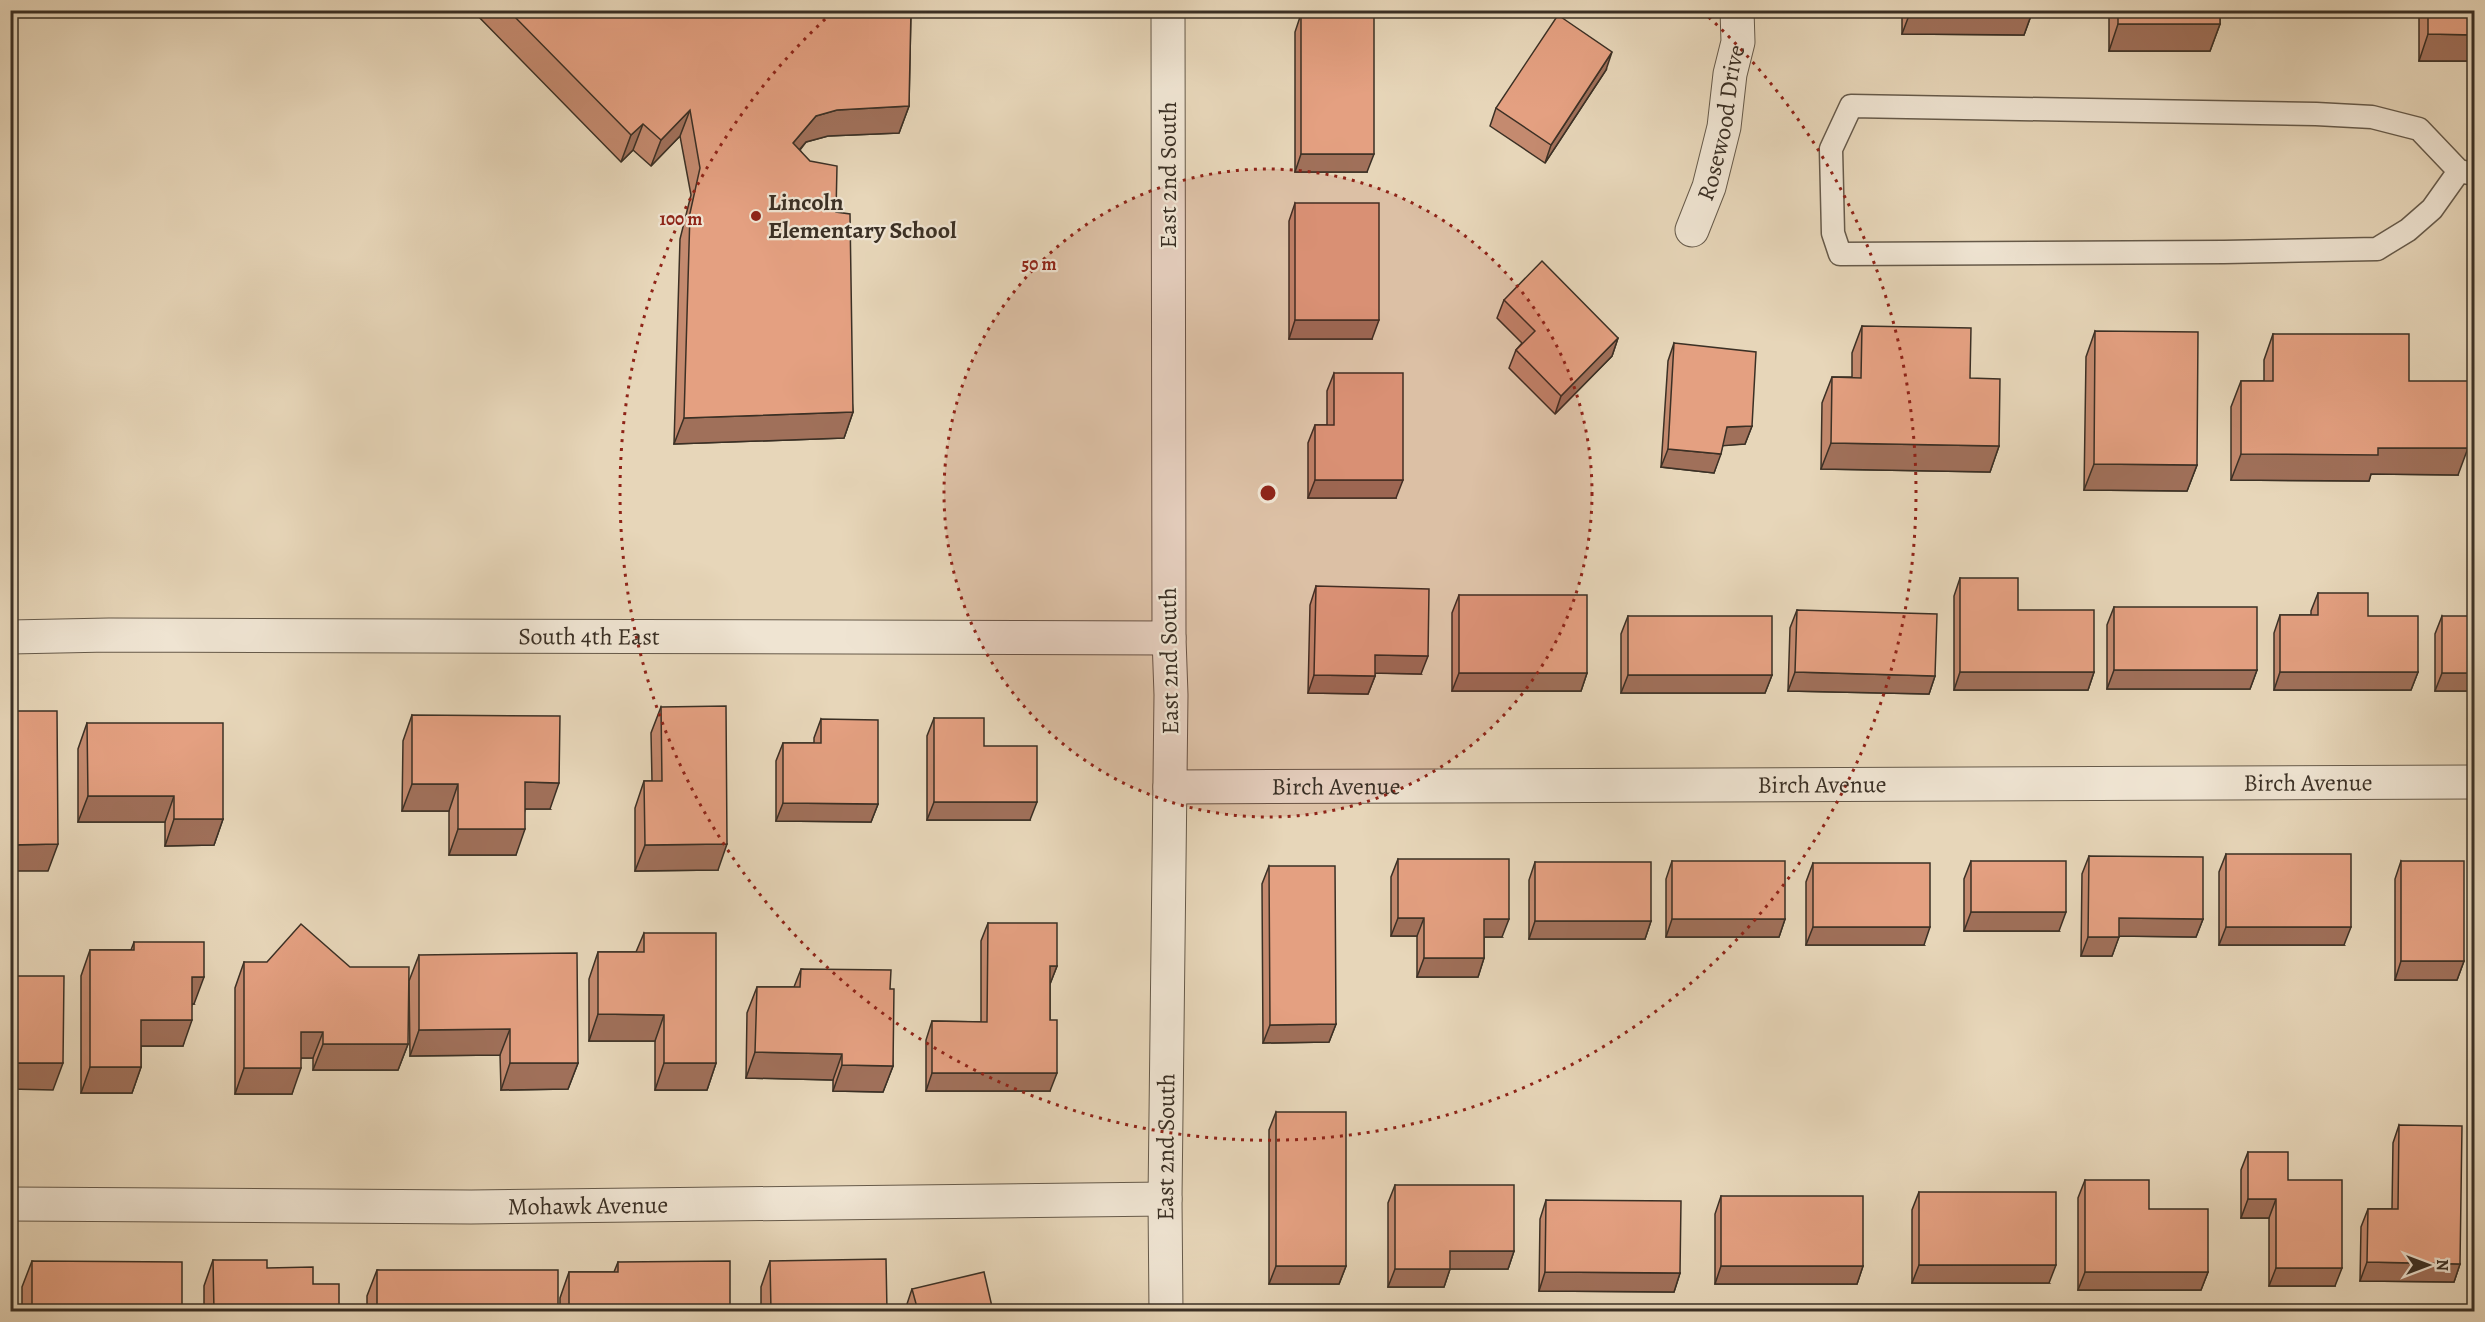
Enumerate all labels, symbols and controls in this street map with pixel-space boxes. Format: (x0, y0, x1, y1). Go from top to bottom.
street label: Rosewood Drive (1689, 41, 1753, 205)
street label: East 2nd South (1152, 101, 1184, 249)
place label: Lincoln Elementary School (768, 186, 957, 246)
text: 100 m (660, 207, 702, 231)
marker: Lincoln Elementary School (749, 209, 763, 223)
text: 50 m (1022, 252, 1056, 276)
centre of rings (1258, 483, 1278, 503)
street label: East 2nd South (1152, 587, 1186, 735)
street label: South 4th East (518, 620, 660, 653)
street label: Birch Avenue (2243, 766, 2373, 799)
street label: Birch Avenue (1757, 768, 1887, 801)
street label: Birch Avenue (1271, 770, 1401, 803)
street label: East 2nd South (1149, 1073, 1182, 1221)
street label: Mohawk Avenue (508, 1189, 668, 1223)
north arrow (2398, 1235, 2458, 1295)
text: N (2431, 1259, 2453, 1271)

